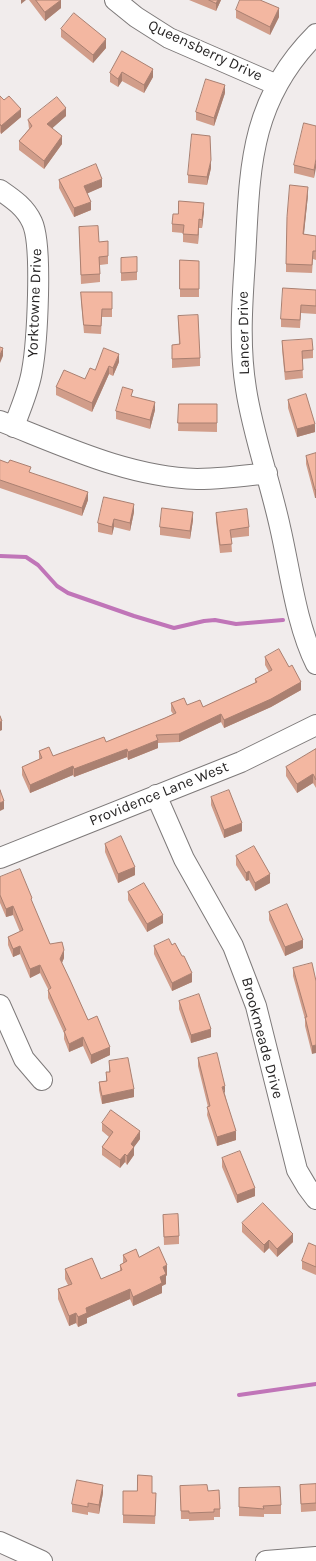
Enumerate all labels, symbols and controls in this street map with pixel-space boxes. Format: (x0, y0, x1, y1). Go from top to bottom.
street label: Queensberry Drive (145, 17, 265, 85)
street label: Yorktowne Drive (24, 248, 46, 358)
street label: Lancer Drive (234, 291, 254, 375)
street label: Providence Lane West (87, 758, 231, 830)
street label: Brookmeade Drive (237, 975, 287, 1101)

